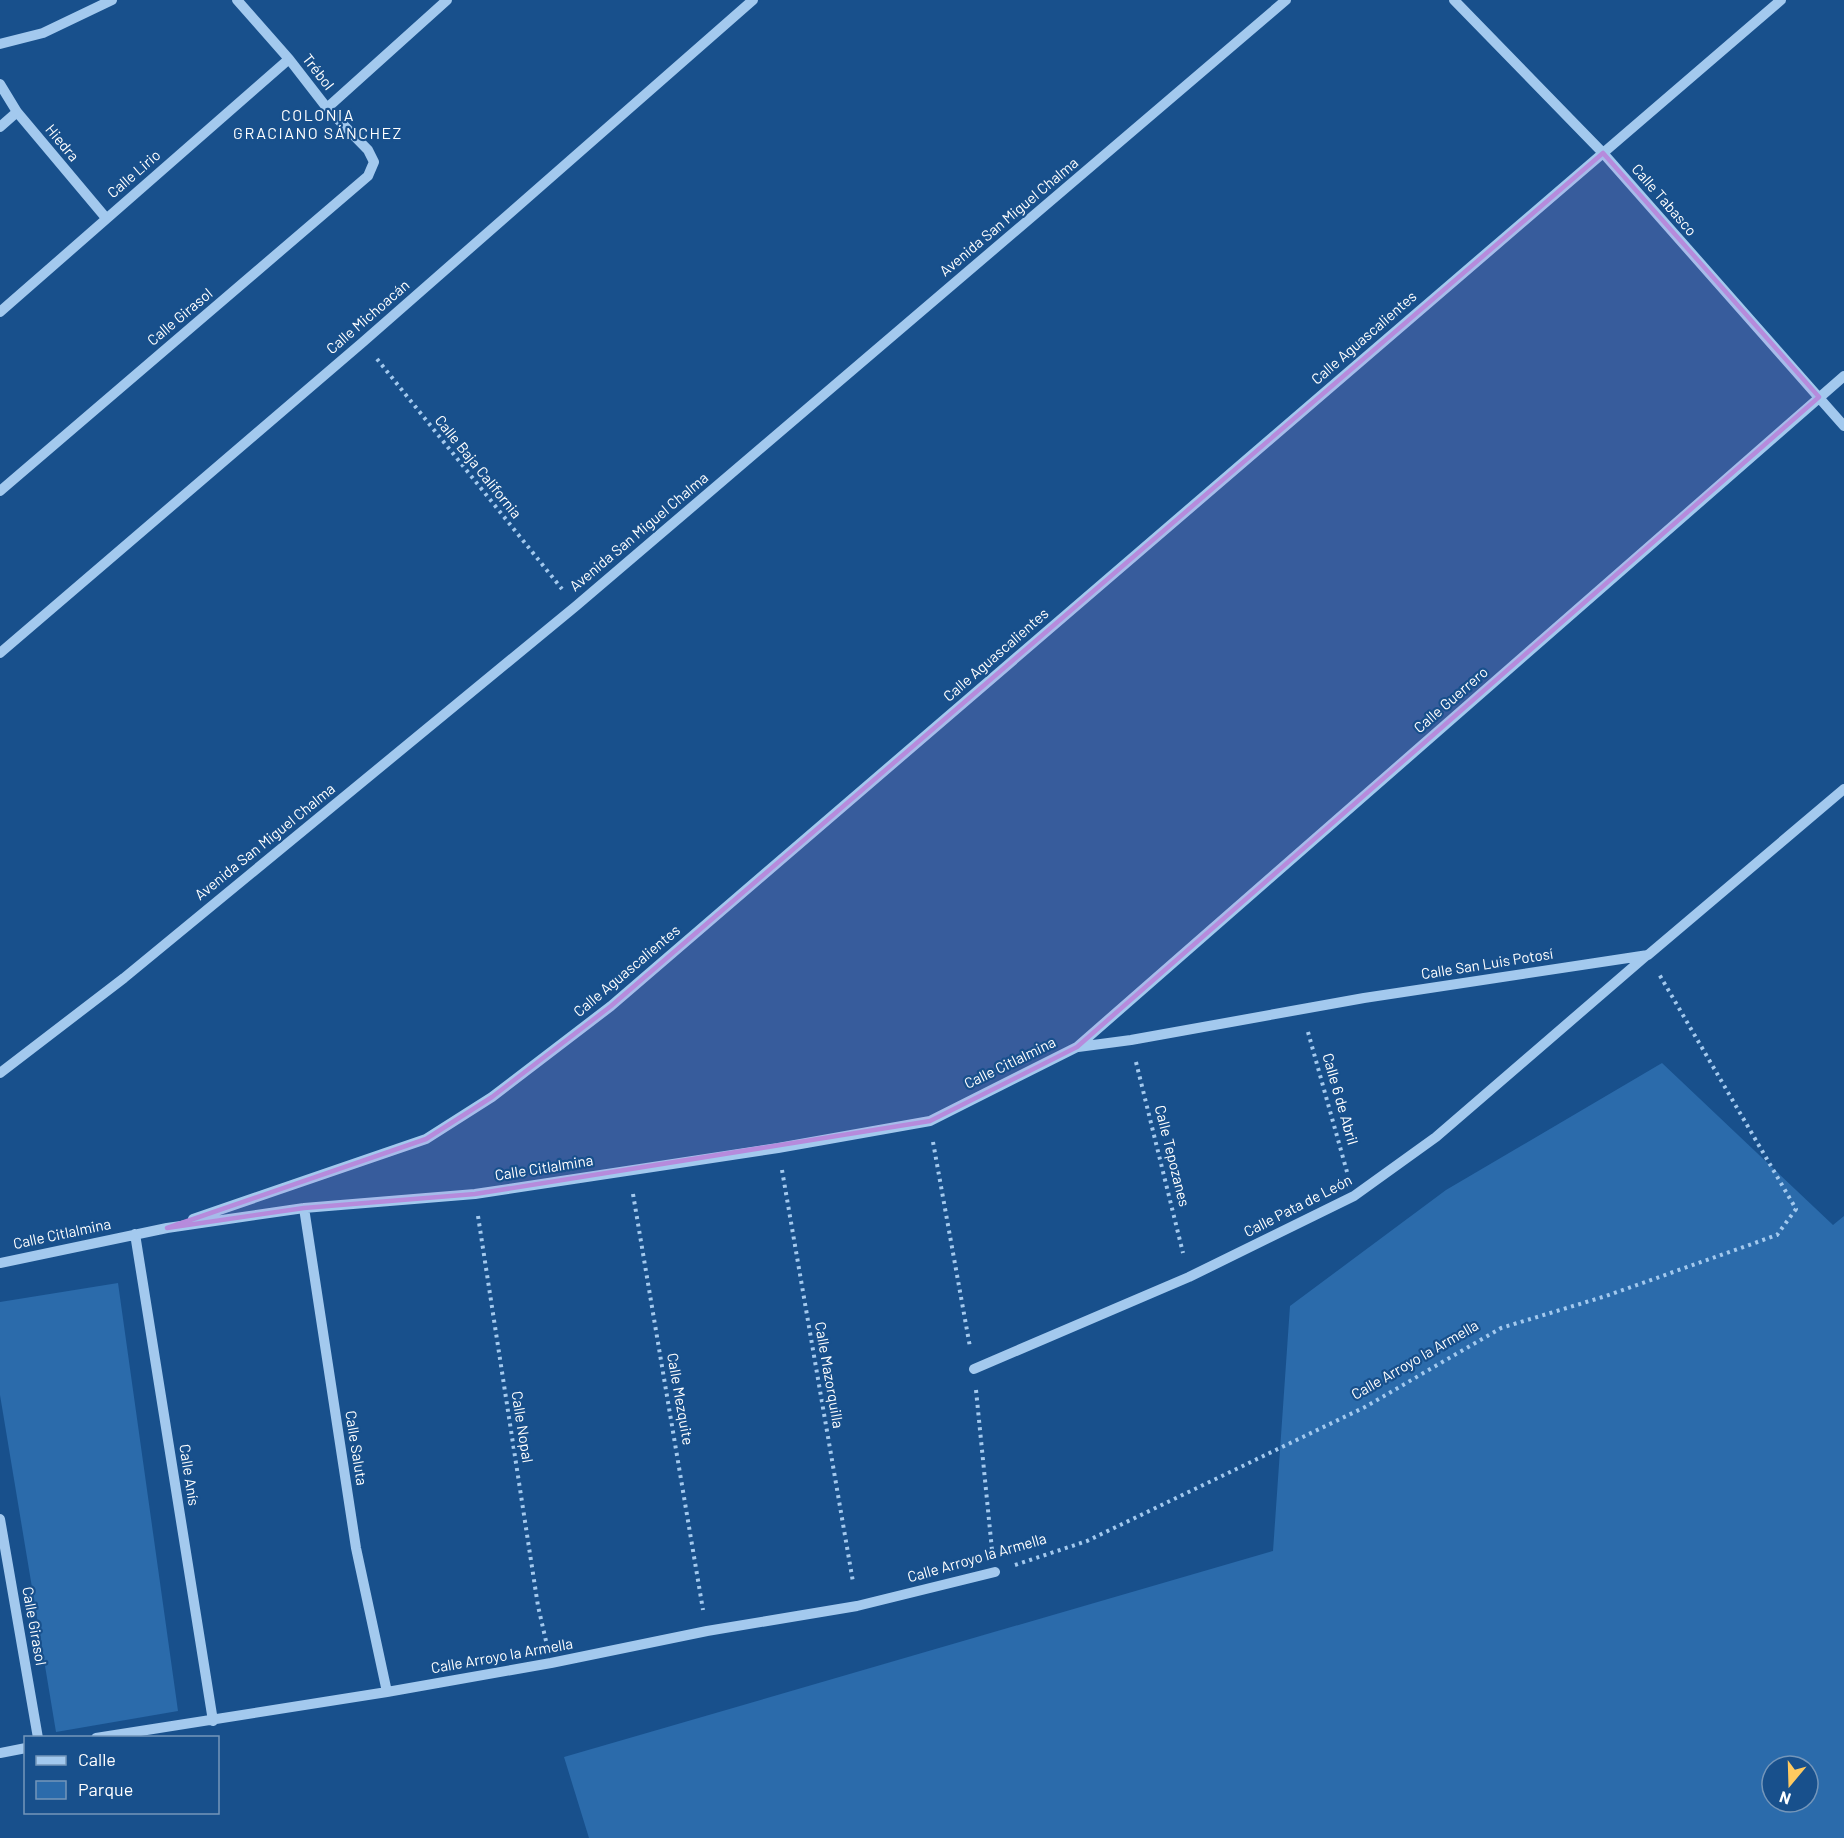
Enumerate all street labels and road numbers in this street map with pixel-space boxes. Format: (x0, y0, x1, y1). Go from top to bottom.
street label: Trébol (299, 50, 338, 93)
street label: Hiedra (42, 120, 83, 165)
street label: Calle Lirio (103, 145, 164, 201)
street label: Avenida San Miguel Chalma (935, 153, 1081, 279)
street label: Calle Tabasco (1629, 160, 1701, 239)
street label: Calle Michoacán (322, 275, 413, 357)
street label: Calle Girasol (143, 284, 216, 349)
street label: Calle Aguascalientes (1307, 287, 1420, 388)
street label: Calle Baja California (432, 411, 526, 522)
street label: Avenida San Miguel Chalma (565, 468, 711, 594)
street label: Calle Aguascalientes (939, 604, 1052, 705)
street label: Calle Guerrero (1410, 662, 1491, 736)
street label: Avenida San Miguel Chalma (191, 779, 338, 903)
street label: Calle Aguascalientes (569, 920, 683, 1020)
street label: Calle San Luis Potosí (1420, 944, 1554, 982)
street label: Calle Citlalmina (961, 1032, 1058, 1092)
street label: Calle 6 de Abril (1319, 1051, 1363, 1147)
street label: Calle Tepozanes (1152, 1103, 1194, 1208)
street label: Calle Citlalmina (493, 1150, 594, 1184)
street label: Calle Pata de León (1240, 1170, 1355, 1240)
street label: Calle Citlalmina (11, 1214, 112, 1252)
street label: Calle Arroyo la Armella (1348, 1315, 1481, 1403)
street label: Calle Mazorquilla (812, 1320, 848, 1429)
street label: Calle Mezquite (664, 1351, 698, 1446)
street label: Calle Nopal (508, 1390, 538, 1464)
street label: Calle Saluta (342, 1409, 372, 1487)
street label: Calle Anís (176, 1443, 204, 1507)
street label: Calle Arroyo la Armella (905, 1529, 1048, 1586)
street label: Calle Girasol (19, 1585, 51, 1667)
street label: Calle Arroyo la Armella (429, 1634, 574, 1676)

